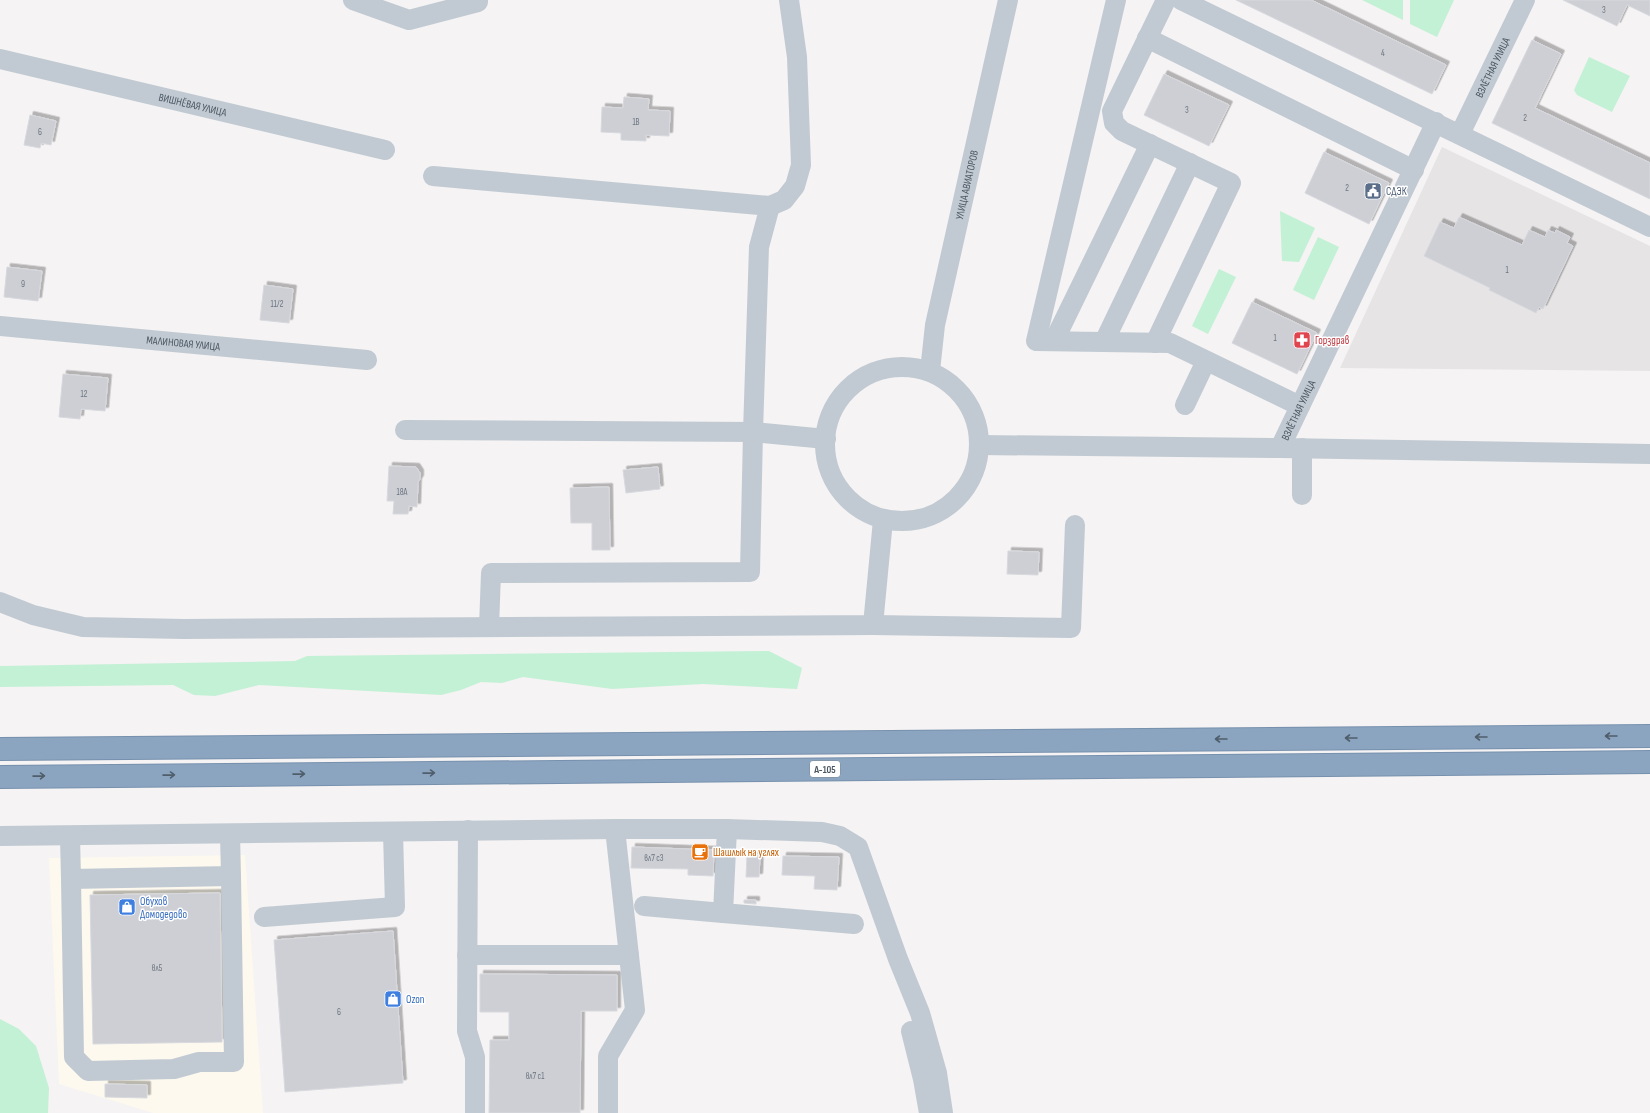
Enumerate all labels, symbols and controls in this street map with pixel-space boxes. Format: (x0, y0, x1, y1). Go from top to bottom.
house number: 3 (1602, 5, 1606, 16)
street label: ВЗЛЁТНАЯ УЛИЦА (1473, 35, 1513, 100)
house number: 4 (1381, 48, 1385, 59)
street label: ВИШНЁВАЯ УЛИЦА (157, 91, 228, 119)
house number: 3 (1185, 105, 1189, 116)
house number: 2 (1523, 113, 1527, 124)
house number: 1В (632, 117, 640, 128)
house number: 6 (38, 127, 42, 138)
street label: УЛИЦА АВИАТОРОВ (953, 149, 981, 221)
public building icon: СДЭК (1363, 181, 1383, 201)
house number: 2 (1345, 183, 1349, 194)
place label: СДЭК (1386, 185, 1407, 198)
house number: 1 (1505, 265, 1509, 276)
house number: 9 (21, 279, 25, 290)
house number: 11/2 (271, 299, 284, 310)
pharmacy icon: Горздрав (1292, 330, 1312, 350)
house number: 1 (1273, 333, 1277, 344)
street label: МАЛИНОВАЯ УЛИЦА (146, 334, 221, 353)
place label: Горздрав (1315, 334, 1350, 347)
street label: ВЗЛЁТНАЯ УЛИЦА (1279, 378, 1319, 443)
house number: 12 (81, 389, 88, 400)
house number: 18А (397, 487, 408, 498)
one-way arrow (1605, 732, 1618, 740)
one-way arrow (1475, 733, 1488, 741)
one-way arrow (1345, 734, 1358, 742)
one-way arrow (1215, 736, 1228, 743)
road number: А-105 (810, 761, 840, 777)
one-way arrow (422, 769, 435, 777)
one-way arrow (292, 770, 305, 778)
one-way arrow (162, 771, 175, 779)
one-way arrow (32, 773, 45, 780)
cafe icon: Шашлык на углях (690, 842, 710, 862)
place label: Шашлык на углях (713, 846, 779, 859)
house number: вл7 с3 (644, 853, 664, 864)
place label: Обухов Домодедово (140, 895, 187, 921)
shop icon: Обухов Домодедово (117, 897, 137, 917)
house number: вл5 (152, 963, 163, 974)
shop icon: Ozon (383, 989, 403, 1009)
place label: Ozon (406, 993, 425, 1006)
house number: 6 (337, 1007, 341, 1018)
house number: вл7 с1 (526, 1071, 545, 1082)

